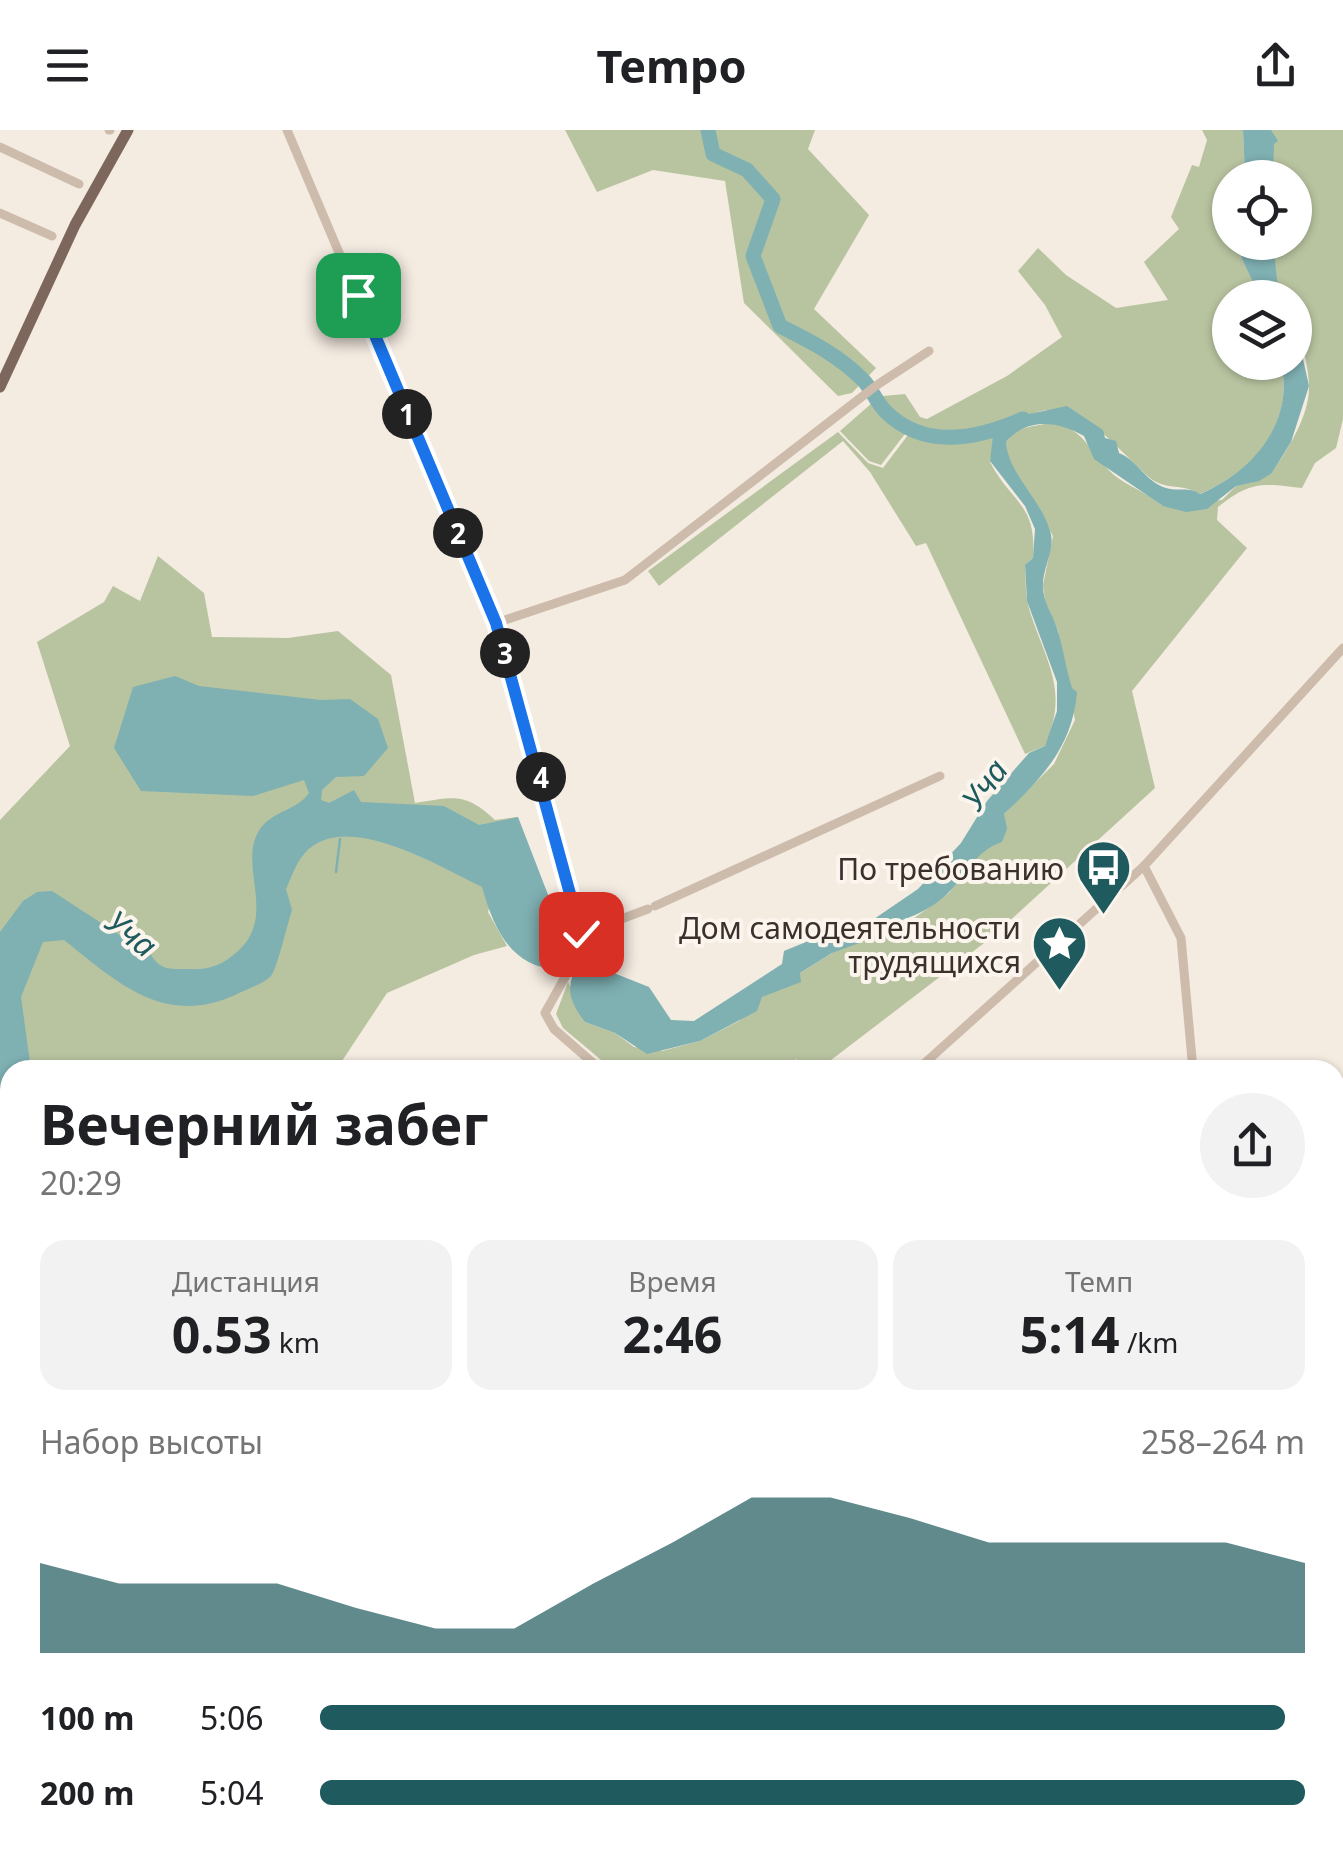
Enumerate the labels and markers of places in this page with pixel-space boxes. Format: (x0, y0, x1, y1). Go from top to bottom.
pin (316, 253, 401, 338)
pin: 1 (382, 389, 432, 439)
pin: 2 (433, 508, 483, 558)
pin: 3 (480, 628, 530, 678)
pin: 4 (516, 752, 566, 802)
bus stop icon: По требованию (1073, 838, 1133, 917)
place label: По требованию (837, 848, 1064, 889)
pin (539, 892, 624, 977)
place label: Дом самодеятельности трудящихся (679, 907, 1021, 982)
place icon: Дом самодеятельности трудящихся (1030, 914, 1090, 993)

